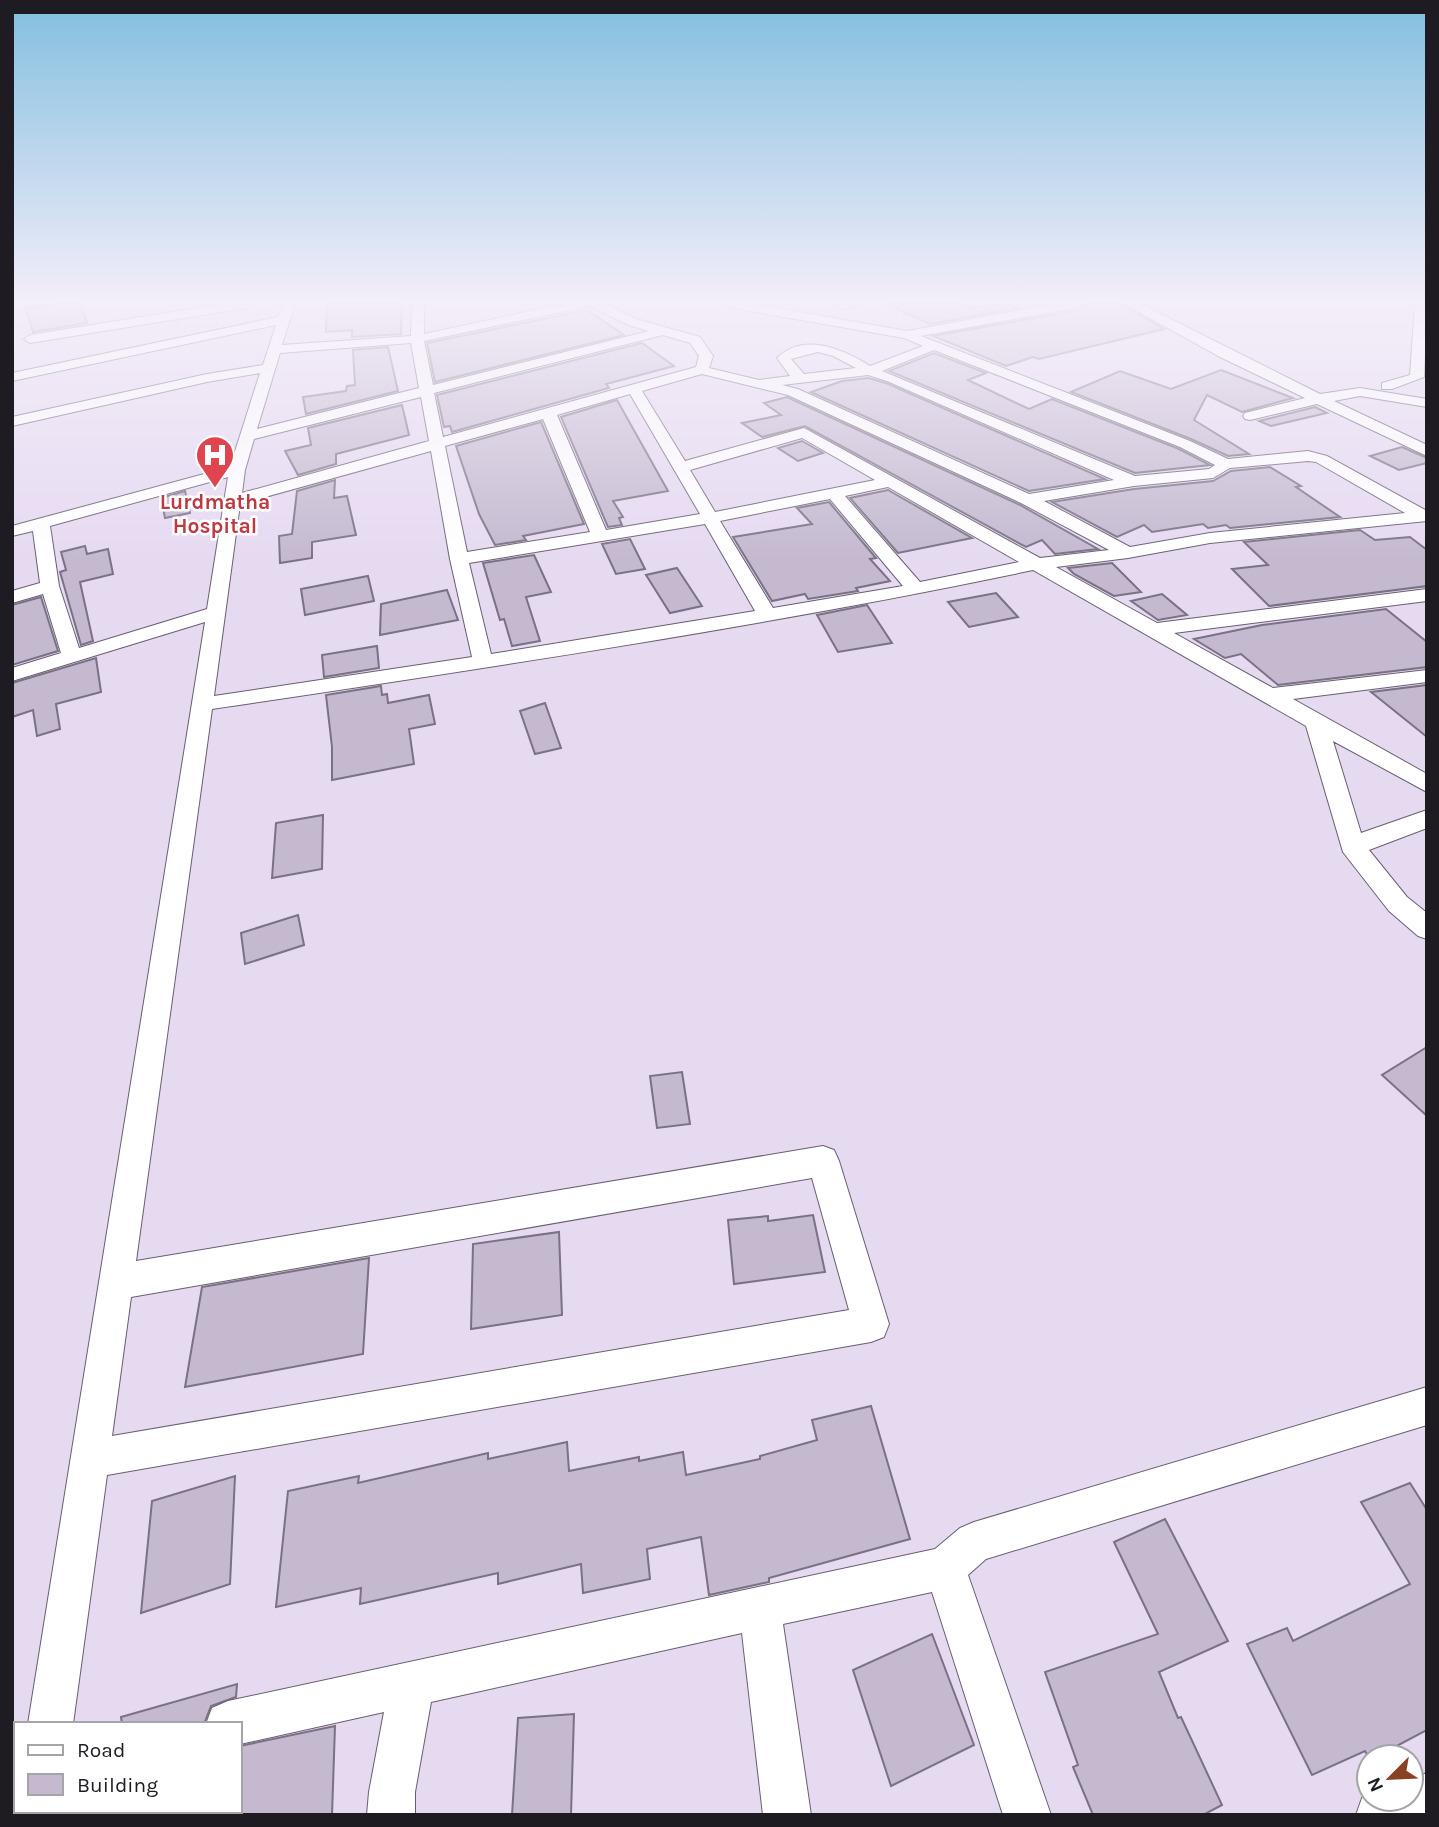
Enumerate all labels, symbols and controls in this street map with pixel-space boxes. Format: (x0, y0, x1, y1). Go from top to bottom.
hospital icon: Lurdmatha Hospital (194, 434, 236, 489)
place label: Lurdmatha Hospital (160, 490, 270, 538)
legend (14, 1722, 242, 1813)
text: Road (77, 1738, 125, 1762)
north arrow (1355, 1743, 1425, 1813)
text: Building (77, 1773, 158, 1797)
text: N (1363, 1774, 1388, 1795)

